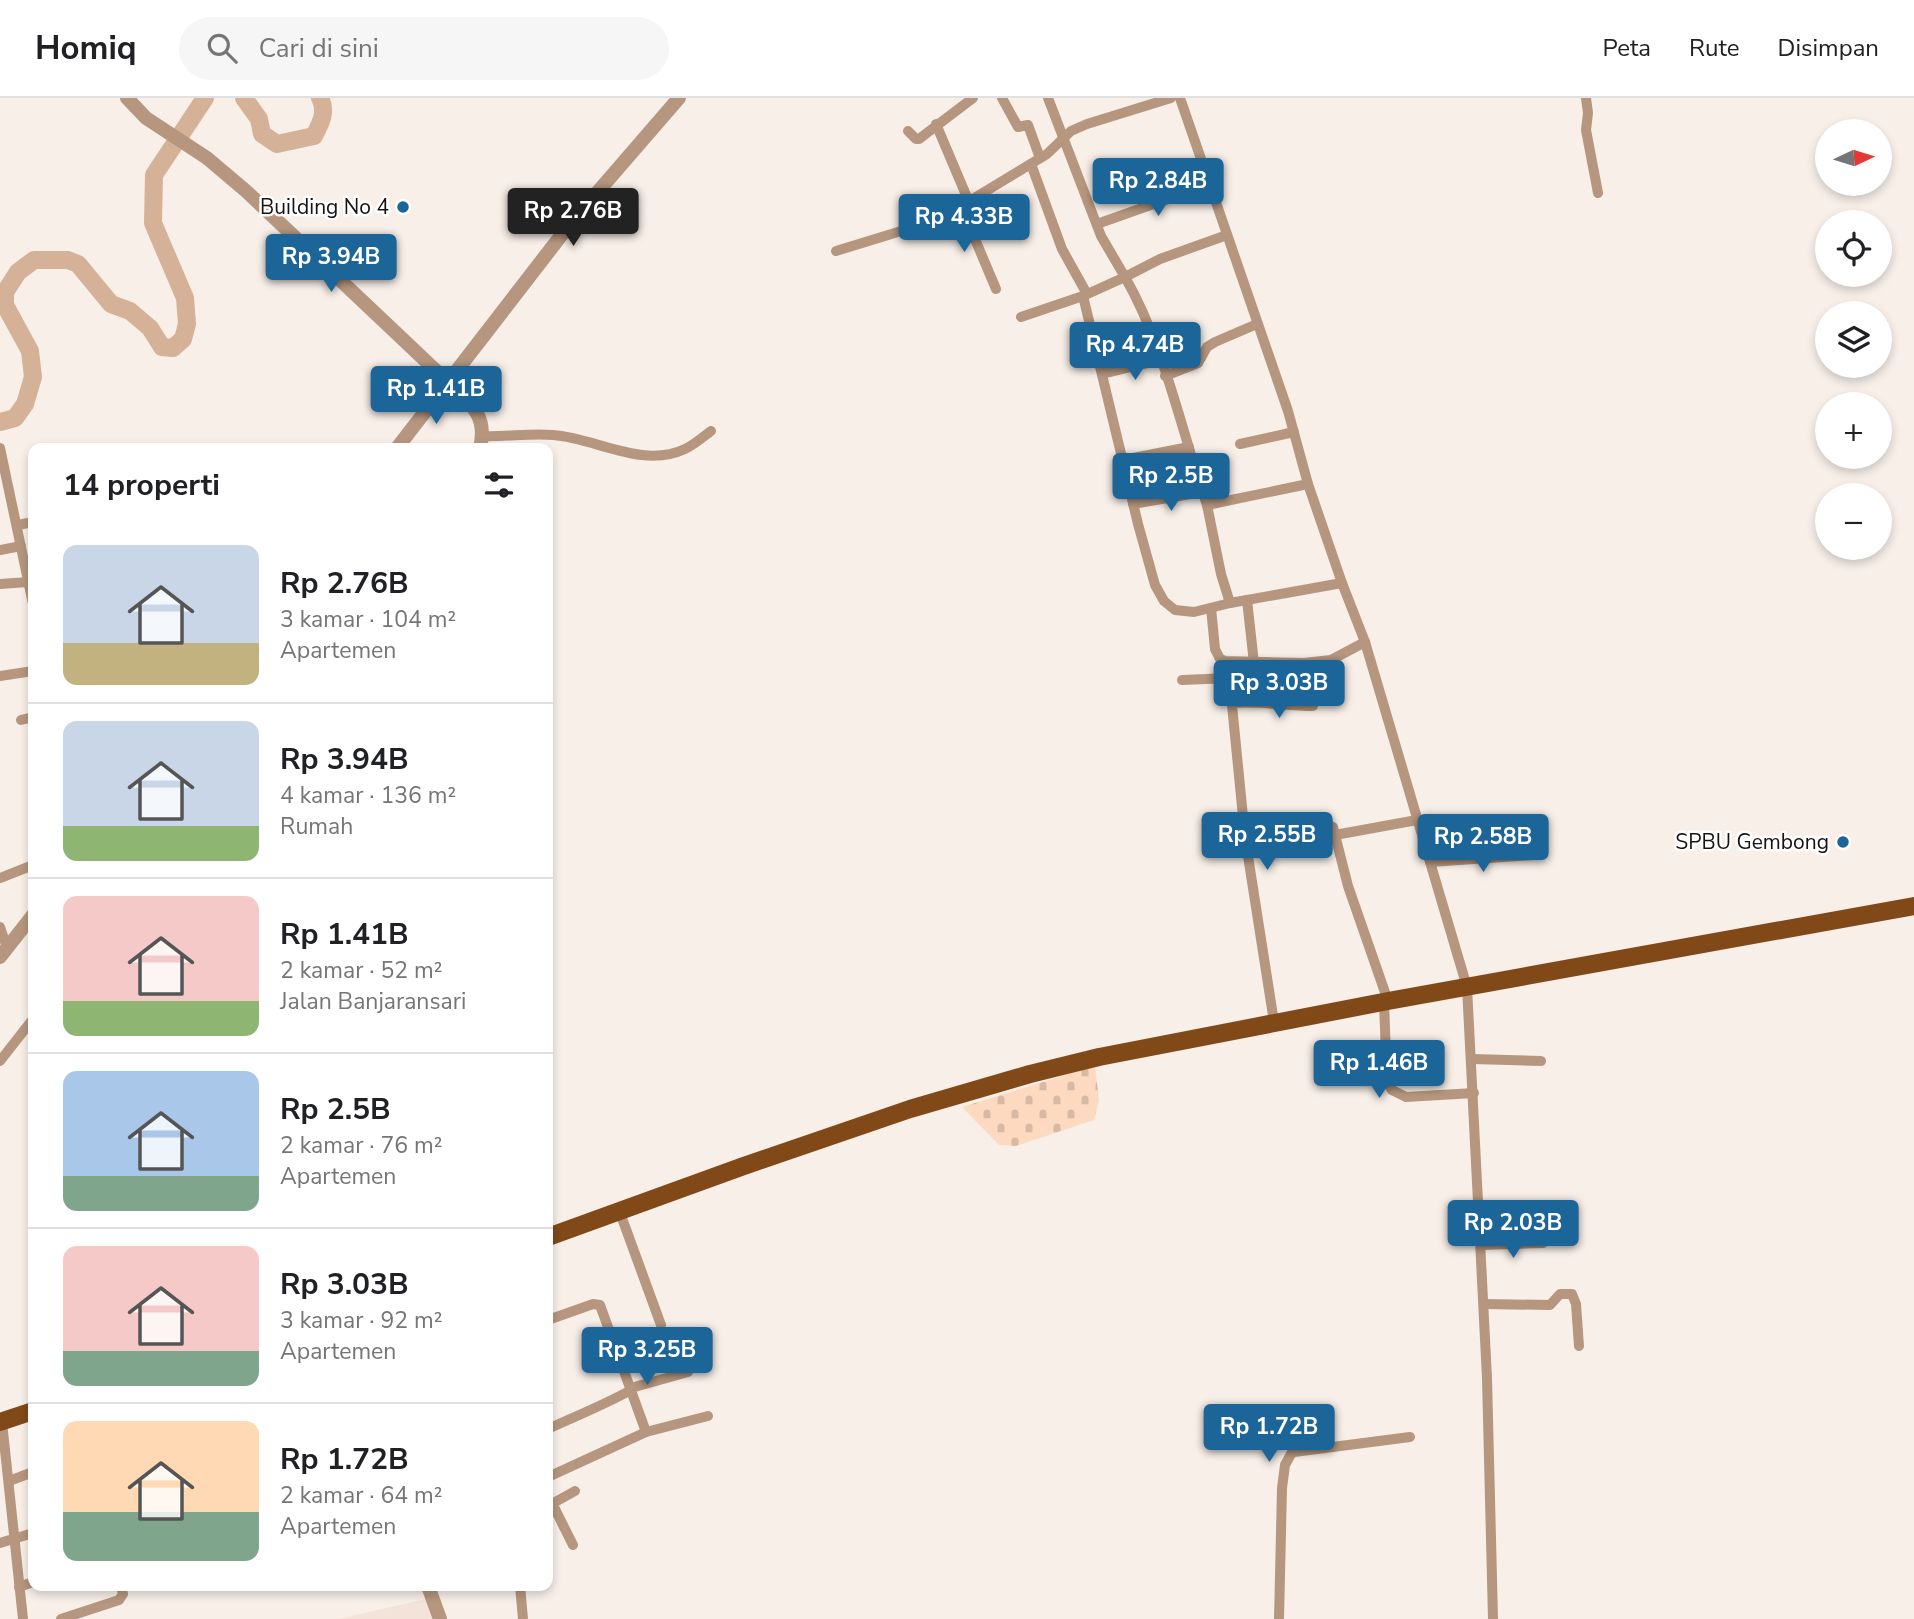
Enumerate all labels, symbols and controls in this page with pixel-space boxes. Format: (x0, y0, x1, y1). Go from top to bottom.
search box (179, 17, 669, 80)
text: Homiq (35, 26, 137, 71)
icon: search (203, 29, 241, 67)
text: Cari di sini (259, 31, 379, 66)
text: Peta (1602, 32, 1651, 64)
text: Rute (1689, 32, 1740, 64)
text: Disimpan (1778, 32, 1879, 64)
north arrow (1815, 119, 1892, 196)
map controls (1815, 119, 1892, 560)
pin: Rp 2.84B (1086, 158, 1230, 218)
text: Rp 2.84B (1109, 165, 1207, 196)
pin: Rp 2.76B (501, 188, 645, 248)
place label: Building No 4 (260, 193, 389, 221)
pin: Rp 4.33B (892, 194, 1036, 254)
text: Rp 2.76B (524, 195, 622, 226)
marker: Building No 4 (395, 199, 411, 215)
text: Rp 4.33B (915, 201, 1013, 232)
button: locate (1815, 210, 1892, 287)
pin: Rp 3.94B (259, 234, 403, 294)
text: Rp 3.94B (282, 241, 380, 272)
button: layers (1815, 301, 1892, 378)
pin: Rp 4.74B (1063, 322, 1207, 382)
text: Rp 4.74B (1086, 329, 1184, 360)
pin: Rp 1.41B (364, 366, 508, 426)
text: Rp 1.41B (387, 373, 485, 404)
button: + (1815, 392, 1892, 469)
pin: Rp 2.5B (1106, 454, 1236, 513)
text: Rp 2.5B (1129, 460, 1213, 491)
text: 14 properti (63, 465, 220, 506)
icon: filters (480, 466, 518, 504)
button: − (1815, 483, 1892, 560)
text: Rp 2.76B (280, 563, 409, 604)
icon: home (119, 573, 203, 657)
text: 3 kamar · 104 m² (280, 604, 456, 635)
text: Apartemen (280, 635, 396, 666)
pin: Rp 3.03B (1207, 660, 1351, 720)
text: Rp 3.03B (1230, 667, 1328, 698)
text: Rp 3.94B (280, 739, 409, 780)
icon: home (119, 749, 203, 833)
text: 4 kamar · 136 m² (280, 780, 456, 811)
text: Rumah (280, 811, 353, 842)
pin: Rp 2.55B (1195, 812, 1339, 872)
pin: Rp 2.58B (1411, 814, 1555, 874)
text: Rp 2.55B (1218, 819, 1316, 850)
text: Rp 2.58B (1434, 821, 1532, 852)
place label: SPBU Gembong (1675, 828, 1829, 856)
marker: SPBU Gembong (1835, 834, 1851, 850)
text: Rp 1.41B (280, 914, 409, 955)
icon: home (119, 924, 203, 1008)
text: 2 kamar · 52 m² (280, 955, 442, 986)
text: Jalan Banjaransari (280, 986, 466, 1017)
pin: Rp 1.46B (1307, 1040, 1451, 1100)
text: Rp 1.46B (1330, 1047, 1428, 1078)
text: Rp 2.5B (280, 1089, 391, 1130)
icon: home (119, 1099, 203, 1183)
text: 2 kamar · 76 m² (280, 1130, 442, 1161)
text: Apartemen (280, 1161, 396, 1192)
pin: Rp 2.03B (1441, 1200, 1585, 1260)
text: Rp 2.03B (1464, 1207, 1562, 1238)
text: Rp 3.03B (280, 1264, 409, 1305)
icon: home (119, 1274, 203, 1358)
text: 3 kamar · 92 m² (280, 1305, 442, 1336)
pin: Rp 3.25B (575, 1328, 719, 1387)
text: Rp 3.25B (598, 1334, 696, 1365)
text: Apartemen (280, 1336, 396, 1367)
pin: Rp 1.72B (1197, 1404, 1341, 1464)
text: Rp 1.72B (1220, 1411, 1318, 1442)
text: Rp 1.72B (280, 1439, 409, 1480)
icon: home (119, 1449, 203, 1533)
text: 2 kamar · 64 m² (280, 1480, 442, 1511)
text: Apartemen (280, 1511, 396, 1542)

